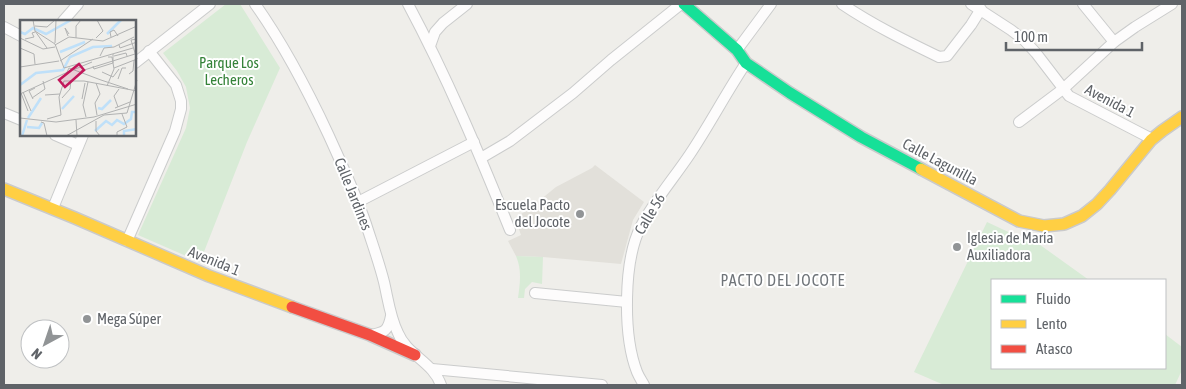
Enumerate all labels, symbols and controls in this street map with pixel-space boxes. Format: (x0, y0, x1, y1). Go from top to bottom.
inset map (20, 20, 136, 136)
scale bar (1006, 20, 1142, 52)
text: 100 m (1014, 28, 1048, 45)
park label: Parque Los Lecheros (199, 54, 259, 88)
street label: Avenida 1 (1082, 80, 1138, 121)
street label: Calle Lagunilla (900, 135, 981, 188)
street label: Calle Jardines (331, 155, 376, 232)
street label: Calle 56 (631, 190, 668, 237)
place label: Escuela Pacto del Jocote (495, 196, 570, 230)
marker: Escuela Pacto del Jocote (574, 208, 586, 220)
place label: Iglesia de María Auxiliadora (967, 229, 1054, 263)
marker: Iglesia de María Auxiliadora (951, 241, 963, 253)
street label: Avenida 1 (186, 243, 242, 279)
district label: PACTO DEL JOCOTE (721, 271, 845, 289)
legend (991, 279, 1166, 369)
text: Fluido (1036, 290, 1071, 307)
place label: Mega Súper (97, 310, 162, 327)
marker: Mega Súper (81, 313, 93, 325)
text: Lento (1036, 315, 1067, 332)
north arrow (20, 319, 70, 369)
text: Atasco (1036, 340, 1073, 357)
text: N (28, 345, 45, 363)

